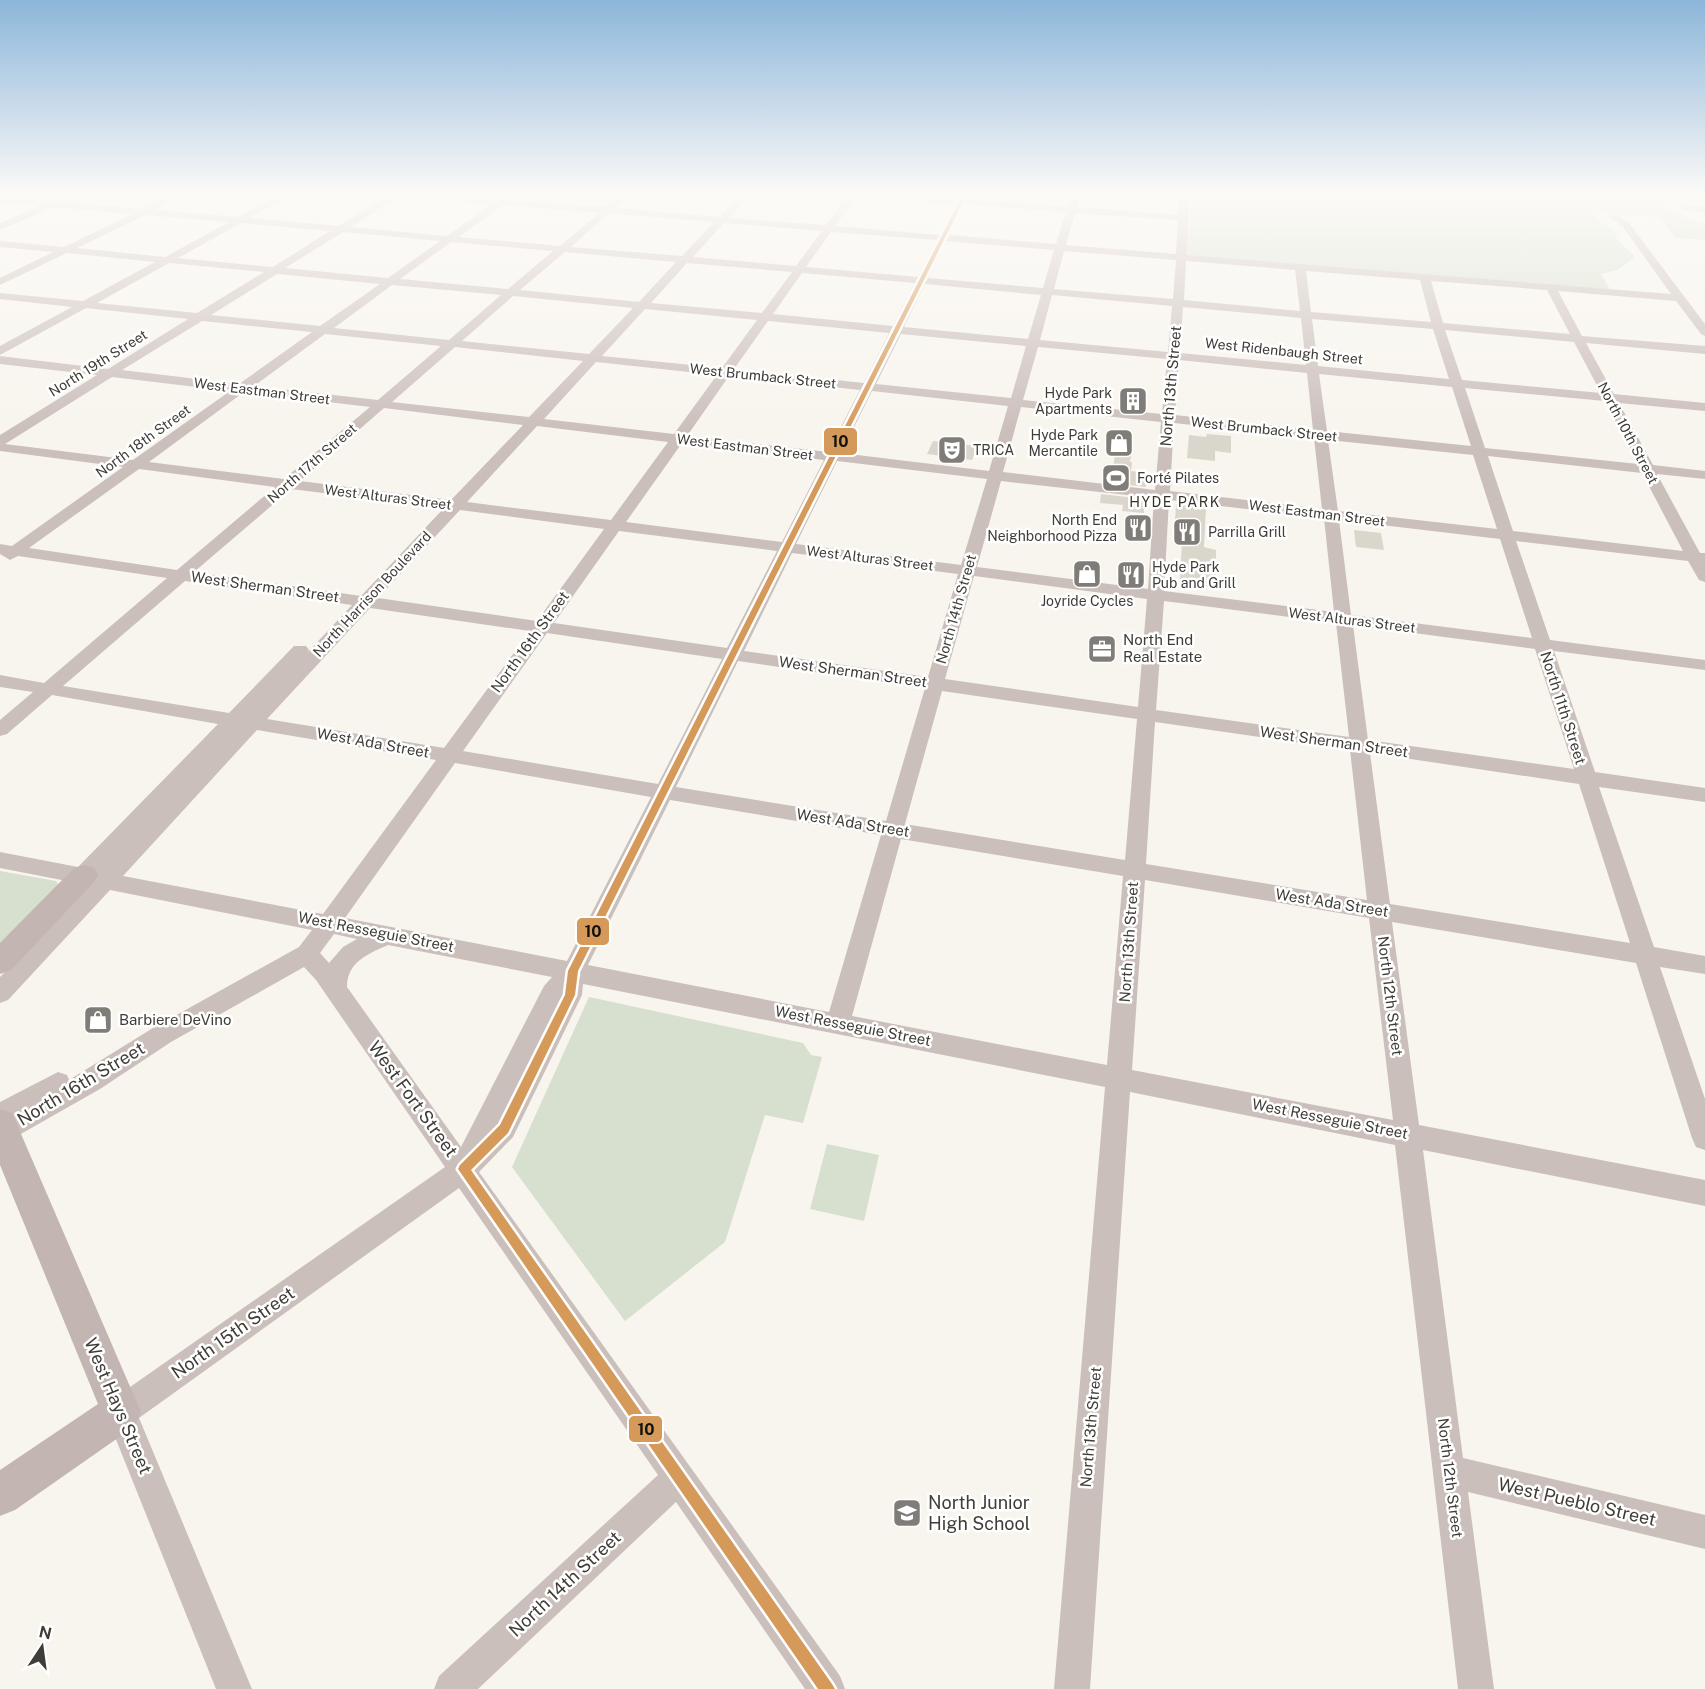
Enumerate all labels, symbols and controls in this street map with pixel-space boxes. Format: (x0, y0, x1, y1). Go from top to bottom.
street label: North 13th Street (1157, 325, 1184, 447)
street label: North 19th Street (46, 326, 150, 400)
street label: West Ridenbaugh Street (1204, 335, 1364, 367)
street label: West Brumback Street (689, 360, 837, 392)
street label: West Eastman Street (193, 375, 331, 407)
street label: North 10th Street (1594, 380, 1662, 486)
place label: Hyde Park Apartments (1035, 385, 1112, 417)
building icon: Hyde Park Apartments (1117, 385, 1149, 417)
street label: North 18th Street (93, 401, 193, 481)
street label: West Brumback Street (1190, 413, 1338, 445)
street label: North 17th Street (264, 420, 360, 506)
line badge: 10 (823, 427, 858, 456)
place label: Hyde Park Mercantile (1029, 427, 1098, 459)
shop icon: Hyde Park Mercantile (1103, 427, 1135, 459)
street label: West Eastman Street (676, 431, 814, 463)
text: 10 (831, 432, 849, 451)
theatre icon: TRICA (936, 434, 968, 466)
place label: TRICA (973, 442, 1014, 458)
sports icon: Forté Pilates (1100, 462, 1132, 494)
place label: Forté Pilates (1137, 470, 1219, 486)
street label: West Alturas Street (324, 481, 452, 513)
district label: HYDE PARK (1129, 494, 1221, 510)
street label: West Eastman Street (1248, 497, 1386, 529)
place label: North End Neighborhood Pizza (987, 512, 1117, 544)
restaurant icon: North End Neighborhood Pizza (1122, 512, 1154, 544)
restaurant icon: Parrilla Grill (1171, 516, 1203, 548)
place label: Parrilla Grill (1208, 524, 1286, 540)
street label: North Harrison Boulevard (310, 528, 434, 660)
street label: West Alturas Street (806, 542, 934, 574)
street label: North 14th Street (933, 553, 979, 665)
shop icon: Joyride Cycles (1071, 558, 1103, 590)
restaurant icon: Hyde Park Pub and Grill (1115, 559, 1147, 591)
place label: Hyde Park Pub and Grill (1152, 559, 1236, 591)
street label: West Sherman Street (190, 568, 340, 605)
street label: North 16th Street (487, 588, 572, 696)
place label: Joyride Cycles (1041, 593, 1133, 609)
street label: West Alturas Street (1288, 604, 1416, 636)
place label: North End Real Estate (1123, 631, 1202, 665)
office icon: North End Real Estate (1086, 633, 1118, 665)
street label: North 11th Street (1537, 649, 1590, 767)
street label: West Sherman Street (778, 653, 928, 690)
street label: West Sherman Street (1259, 723, 1409, 760)
street label: West Ada Street (315, 724, 431, 761)
street label: West Ada Street (795, 805, 911, 840)
street label: North 13th Street (1116, 881, 1141, 1003)
street label: West Ada Street (1274, 885, 1390, 920)
street label: West Resseguie Street (297, 908, 456, 955)
line badge: 10 (576, 917, 610, 946)
text: 10 (584, 922, 602, 941)
street label: North 12th Street (1375, 935, 1406, 1057)
street label: West Resseguie Street (774, 1002, 933, 1049)
shop icon: Barbiere DeVino (82, 1004, 114, 1036)
place label: Barbiere DeVino (119, 1011, 231, 1028)
street label: North 16th Street (13, 1037, 148, 1130)
street label: West Fort Street (364, 1037, 462, 1161)
street label: West Resseguie Street (1251, 1095, 1410, 1142)
street label: North 15th Street (167, 1282, 298, 1383)
street label: West Hays Street (80, 1335, 157, 1477)
street label: North 13th Street (1077, 1366, 1104, 1488)
line badge: 10 (628, 1415, 663, 1443)
street label: North 12th Street (1435, 1417, 1466, 1539)
text: 10 (637, 1420, 655, 1439)
street label: West Pueblo Street (1496, 1473, 1658, 1530)
place label: North Junior High School (928, 1492, 1030, 1534)
school or university icon: North Junior High School (891, 1497, 923, 1529)
street label: North 14th Street (504, 1526, 625, 1641)
north arrow (12, 1617, 72, 1677)
text: N (37, 1622, 53, 1644)

